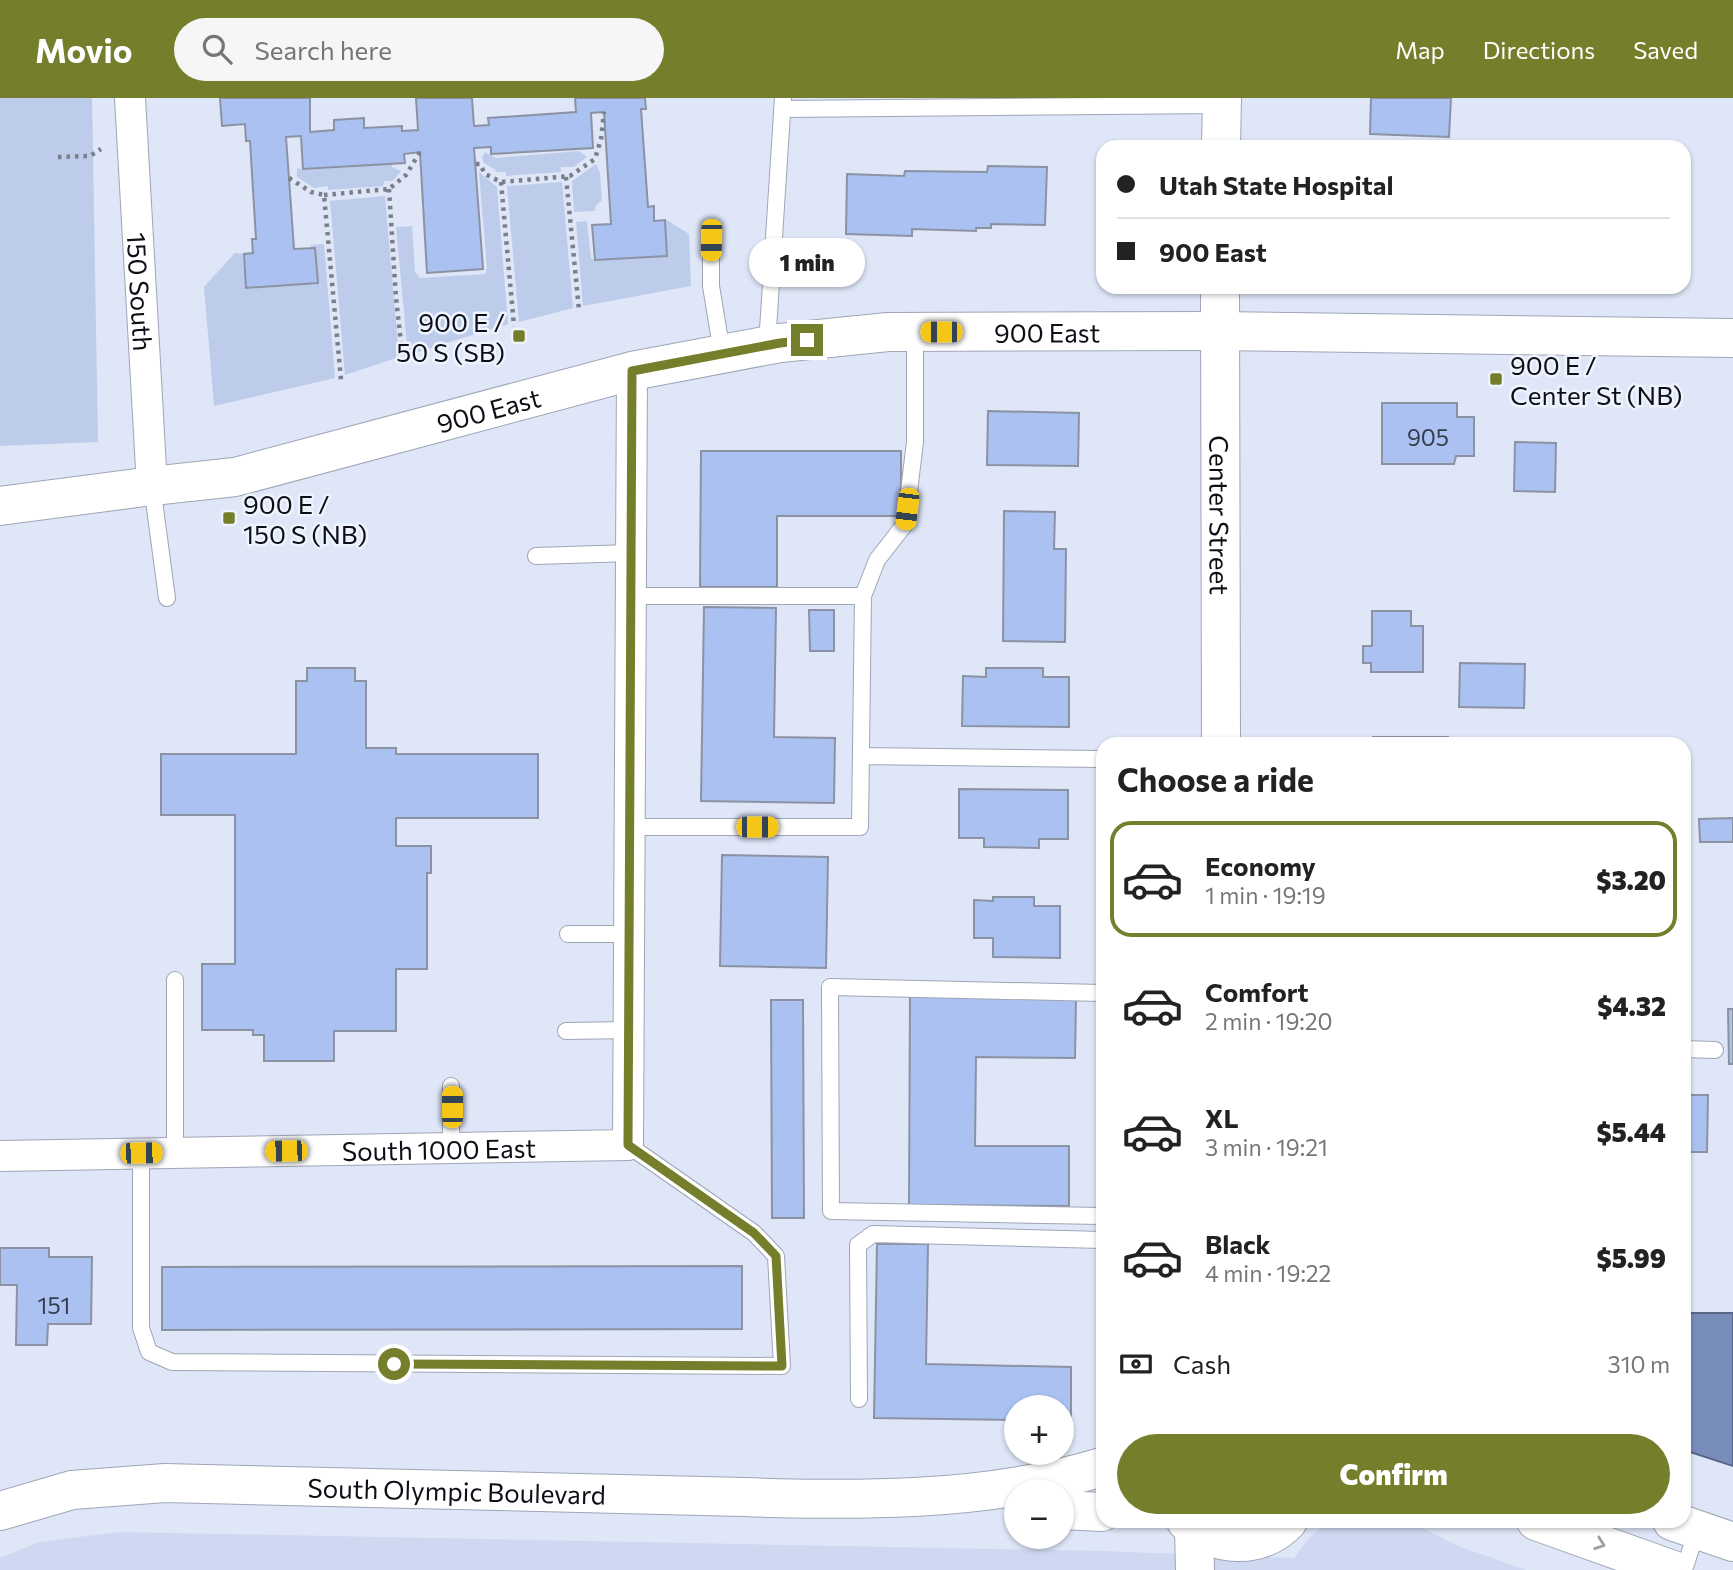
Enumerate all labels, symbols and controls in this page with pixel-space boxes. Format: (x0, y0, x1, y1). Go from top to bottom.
search box (174, 18, 664, 81)
text: Movio (35, 29, 132, 70)
icon: search (198, 30, 236, 68)
text: Search here (254, 34, 392, 65)
text: Map (1395, 35, 1445, 64)
text: Directions (1483, 35, 1595, 64)
text: Saved (1633, 35, 1698, 64)
text: Utah State Hospital (1159, 169, 1394, 200)
car (701, 219, 722, 261)
street label: 150 South (122, 231, 160, 352)
text: 900 East (1159, 236, 1267, 267)
callout: 1 min (749, 238, 865, 288)
text: 1 min (779, 248, 835, 276)
place label: 900 E / 50 S (SB) (396, 306, 505, 367)
street label: 900 East (994, 316, 1100, 347)
car (921, 322, 963, 343)
route end (791, 324, 823, 356)
marker: 900 E / 50 S (SB) (511, 328, 527, 344)
place label: 900 E / Center St (NB) (1510, 349, 1683, 410)
marker: 900 E / Center St (NB) (1488, 371, 1504, 387)
street label: 900 East (433, 381, 544, 438)
house number: 905 (1407, 423, 1449, 451)
street label: Center Street (1205, 435, 1236, 595)
car (895, 487, 920, 531)
place label: 900 E / 150 S (NB) (243, 488, 367, 549)
marker: 900 E / 150 S (NB) (221, 510, 237, 526)
text: Choose a ride (1117, 759, 1314, 799)
car (737, 817, 779, 838)
icon: car (1121, 848, 1184, 911)
text: Economy (1205, 850, 1316, 881)
text: $3.20 (1596, 864, 1666, 895)
text: 1 min · 19:19 (1205, 881, 1326, 909)
icon: car (1121, 974, 1184, 1037)
text: Comfort (1205, 976, 1308, 1007)
text: $4.32 (1597, 990, 1666, 1021)
text: 2 min · 19:20 (1205, 1007, 1332, 1035)
car (442, 1086, 463, 1128)
icon: car (1121, 1100, 1184, 1163)
text: XL (1205, 1102, 1239, 1133)
text: $5.44 (1596, 1116, 1666, 1147)
street label: South 1000 East (341, 1131, 536, 1166)
text: 3 min · 19:21 (1205, 1133, 1328, 1161)
car (265, 1140, 308, 1162)
car (120, 1142, 163, 1164)
icon: car (1121, 1226, 1184, 1289)
text: Black (1205, 1228, 1271, 1259)
text: $5.99 (1597, 1242, 1666, 1273)
text: 4 min · 19:22 (1205, 1259, 1331, 1287)
house number: 151 (38, 1291, 70, 1319)
icon: cash (1117, 1345, 1155, 1383)
route start (378, 1348, 410, 1380)
text: Cash (1173, 1348, 1231, 1379)
text: 310 m (1608, 1350, 1670, 1378)
map controls (1004, 1395, 1074, 1549)
button: + (1004, 1395, 1074, 1465)
button: Confirm (1117, 1434, 1670, 1514)
street label: South Olympic Boulevard (307, 1471, 606, 1509)
button: − (1004, 1479, 1074, 1549)
one-way arrow (1594, 1536, 1606, 1550)

